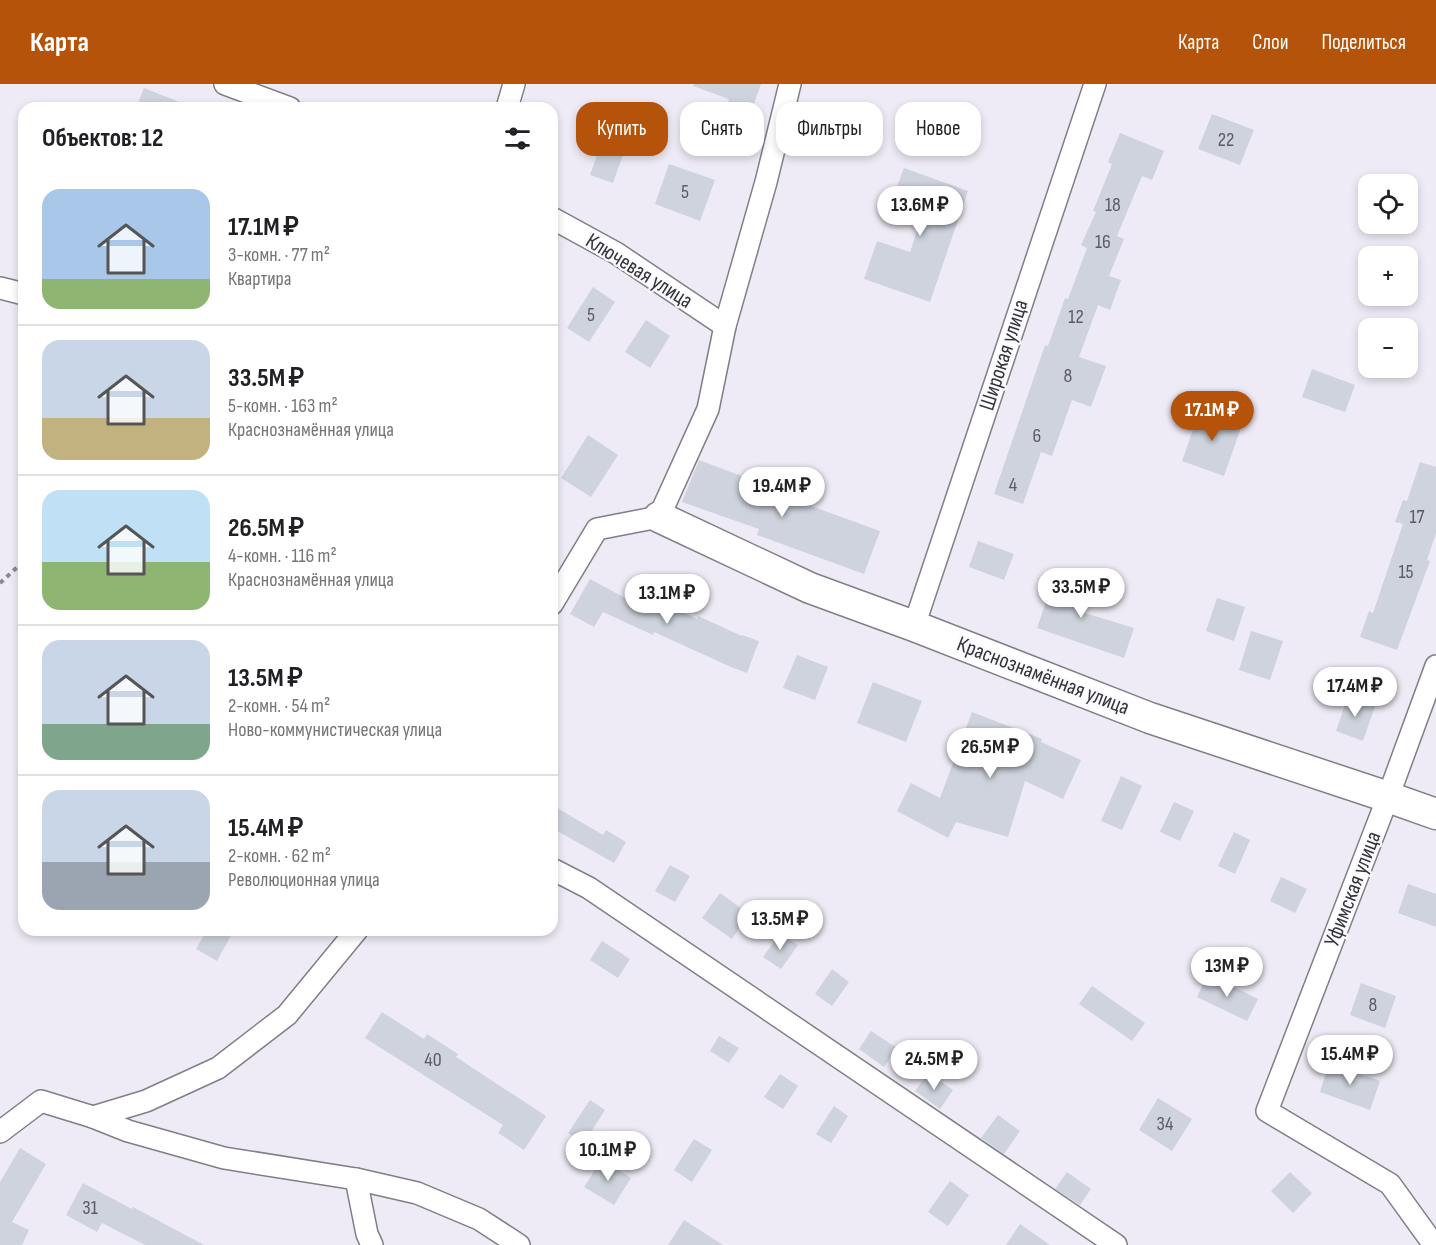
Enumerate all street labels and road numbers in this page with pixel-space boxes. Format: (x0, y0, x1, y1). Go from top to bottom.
street label: Ключевая улица (580, 227, 698, 315)
street label: Широкая улица (973, 296, 1035, 414)
street label: Краснознамённая улица (953, 631, 1133, 721)
street label: Уфимская улица (1319, 828, 1387, 950)

